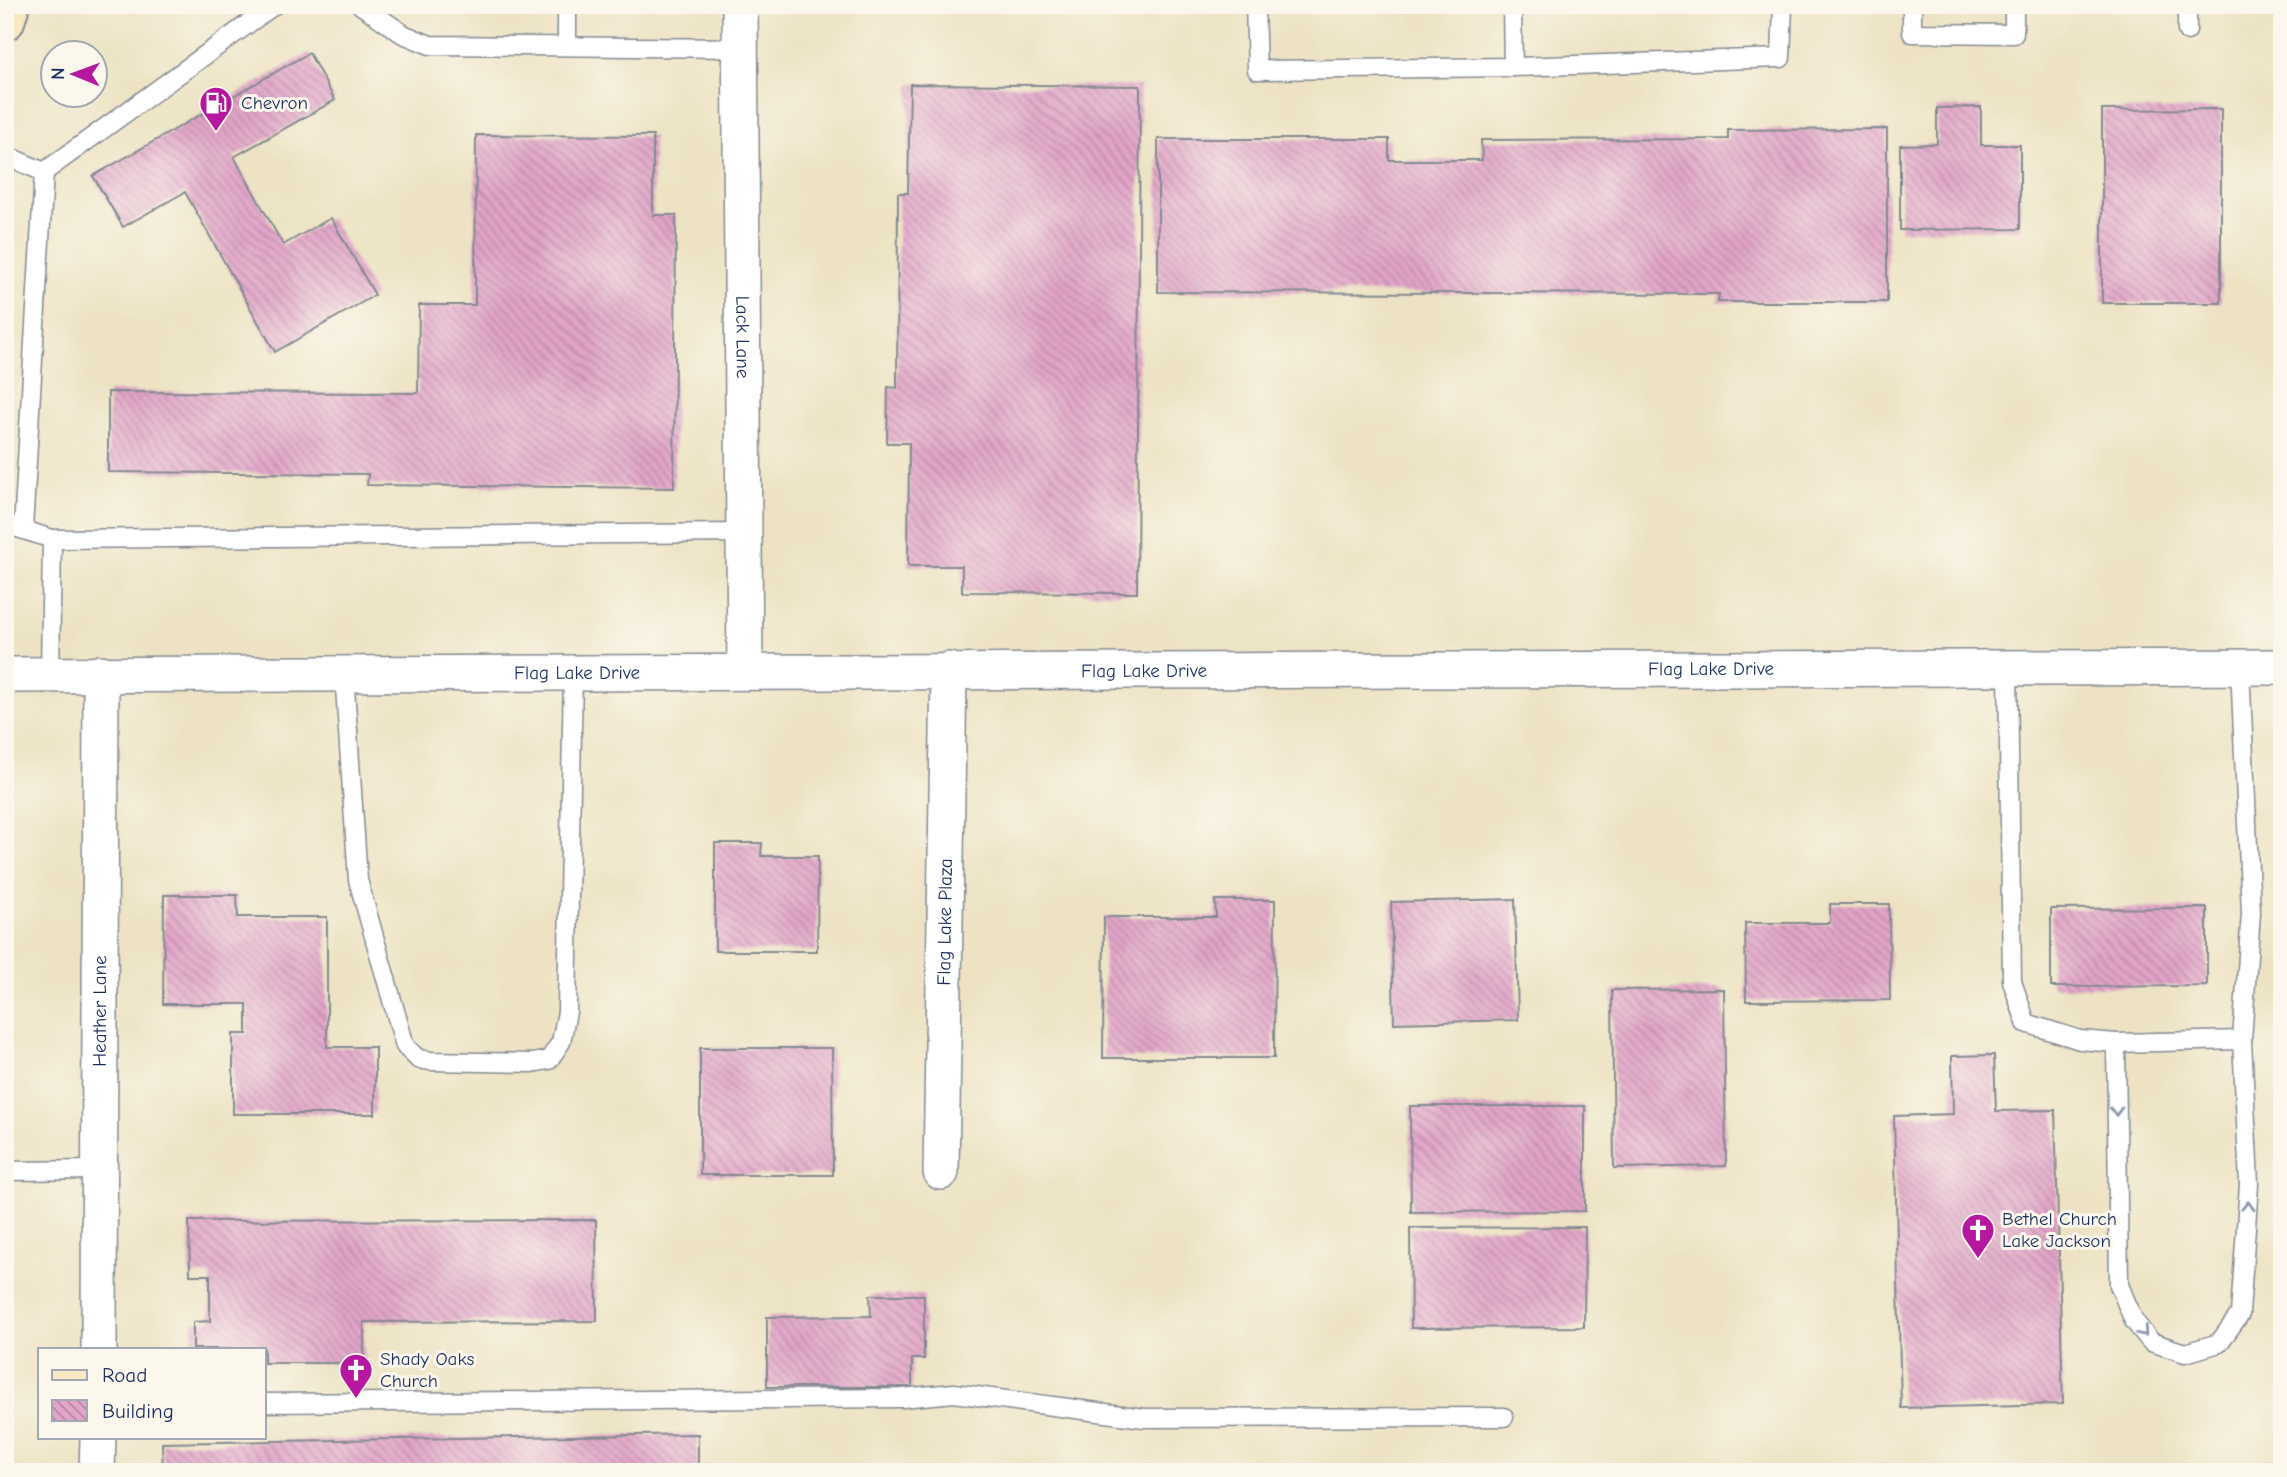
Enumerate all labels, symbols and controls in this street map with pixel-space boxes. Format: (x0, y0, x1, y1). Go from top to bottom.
north arrow (38, 38, 108, 108)
text: N (47, 67, 69, 80)
fuel station icon: Chevron (197, 84, 235, 133)
place label: Chevron (241, 92, 308, 114)
street label: Lack Lane (731, 296, 754, 378)
street label: Flag Lake Drive (1648, 658, 1774, 680)
street label: Flag Lake Drive (1081, 660, 1207, 682)
street label: Flag Lake Drive (514, 662, 640, 684)
street label: Flag Lake Plaza (933, 858, 957, 986)
street label: Heather Lane (89, 955, 111, 1067)
one-way arrow (2108, 1107, 2124, 1117)
one-way arrow (2240, 1200, 2256, 1210)
place label: Bethel Church Lake Jackson (2002, 1208, 2117, 1252)
church icon: Bethel Church Lake Jackson (1959, 1211, 1997, 1260)
one-way arrow (2135, 1324, 2147, 1337)
legend (38, 1348, 266, 1438)
place label: Shady Oaks Church (380, 1348, 475, 1392)
church icon: Shady Oaks Church (337, 1351, 375, 1400)
text: Road (102, 1363, 147, 1387)
text: Building (102, 1399, 174, 1423)

